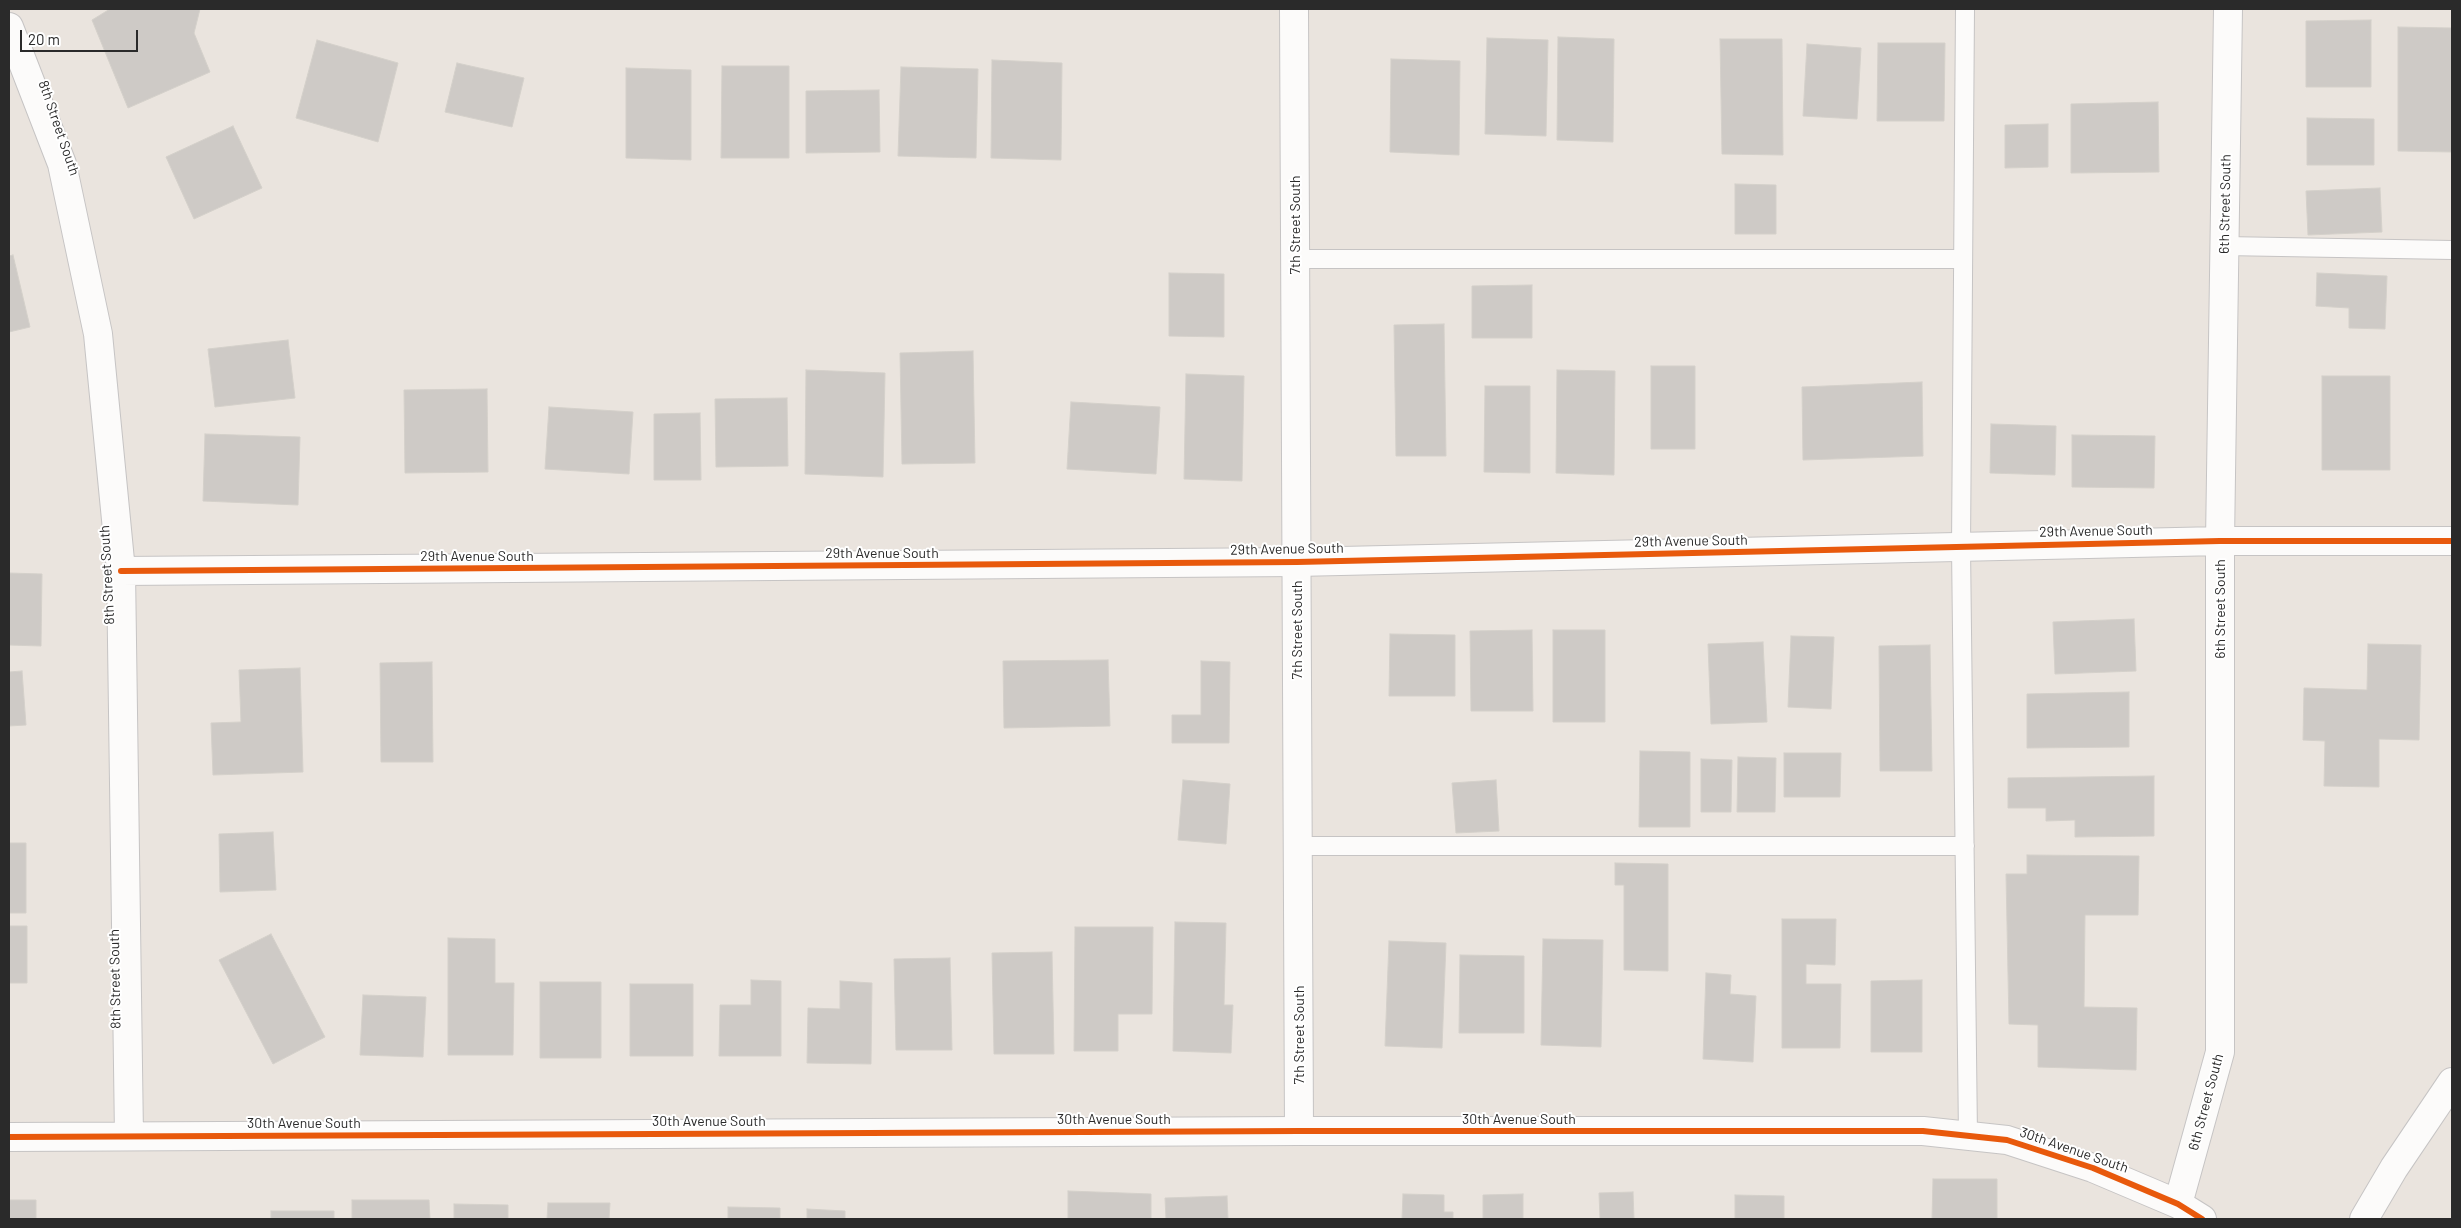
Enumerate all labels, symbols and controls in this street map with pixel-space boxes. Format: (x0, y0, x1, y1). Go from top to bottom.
scale bar (22, 20, 140, 52)
text: 20 m (28, 30, 60, 48)
street label: 8th Street South (35, 78, 83, 178)
street label: 6th Street South (2216, 154, 2234, 254)
street label: 7th Street South (1287, 175, 1303, 275)
street label: 29th Avenue South (2039, 522, 2153, 540)
street label: 8th Street South (96, 525, 118, 625)
street label: 29th Avenue South (1634, 532, 1748, 550)
street label: 29th Avenue South (1230, 540, 1344, 558)
street label: 29th Avenue South (825, 545, 939, 561)
street label: 29th Avenue South (420, 548, 534, 564)
street label: 6th Street South (2212, 559, 2228, 659)
street label: 7th Street South (1289, 580, 1305, 680)
street label: 8th Street South (106, 929, 124, 1029)
street label: 7th Street South (1291, 985, 1307, 1085)
street label: 6th Street South (2185, 1052, 2227, 1152)
street label: 30th Avenue South (1057, 1111, 1171, 1127)
street label: 30th Avenue South (1462, 1111, 1576, 1127)
street label: 30th Avenue South (652, 1113, 766, 1129)
street label: 30th Avenue South (247, 1115, 361, 1131)
street label: 30th Avenue South (2017, 1124, 2131, 1176)

